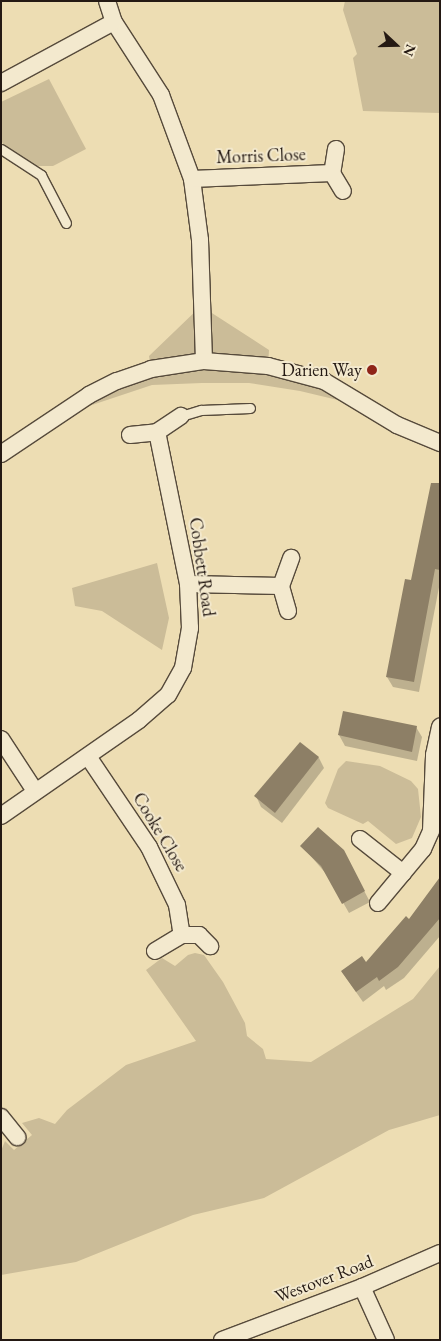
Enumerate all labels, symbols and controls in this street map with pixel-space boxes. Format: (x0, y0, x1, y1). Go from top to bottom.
north arrow (371, 20, 421, 70)
text: N (400, 42, 420, 59)
street label: Morris Close (216, 144, 306, 168)
place label: Darien Way (281, 359, 362, 381)
marker: Darien Way (366, 364, 378, 376)
street label: Cobbett Road (184, 516, 220, 618)
street label: Cooke Close (128, 789, 192, 875)
street label: Westover Road (272, 1250, 376, 1308)

